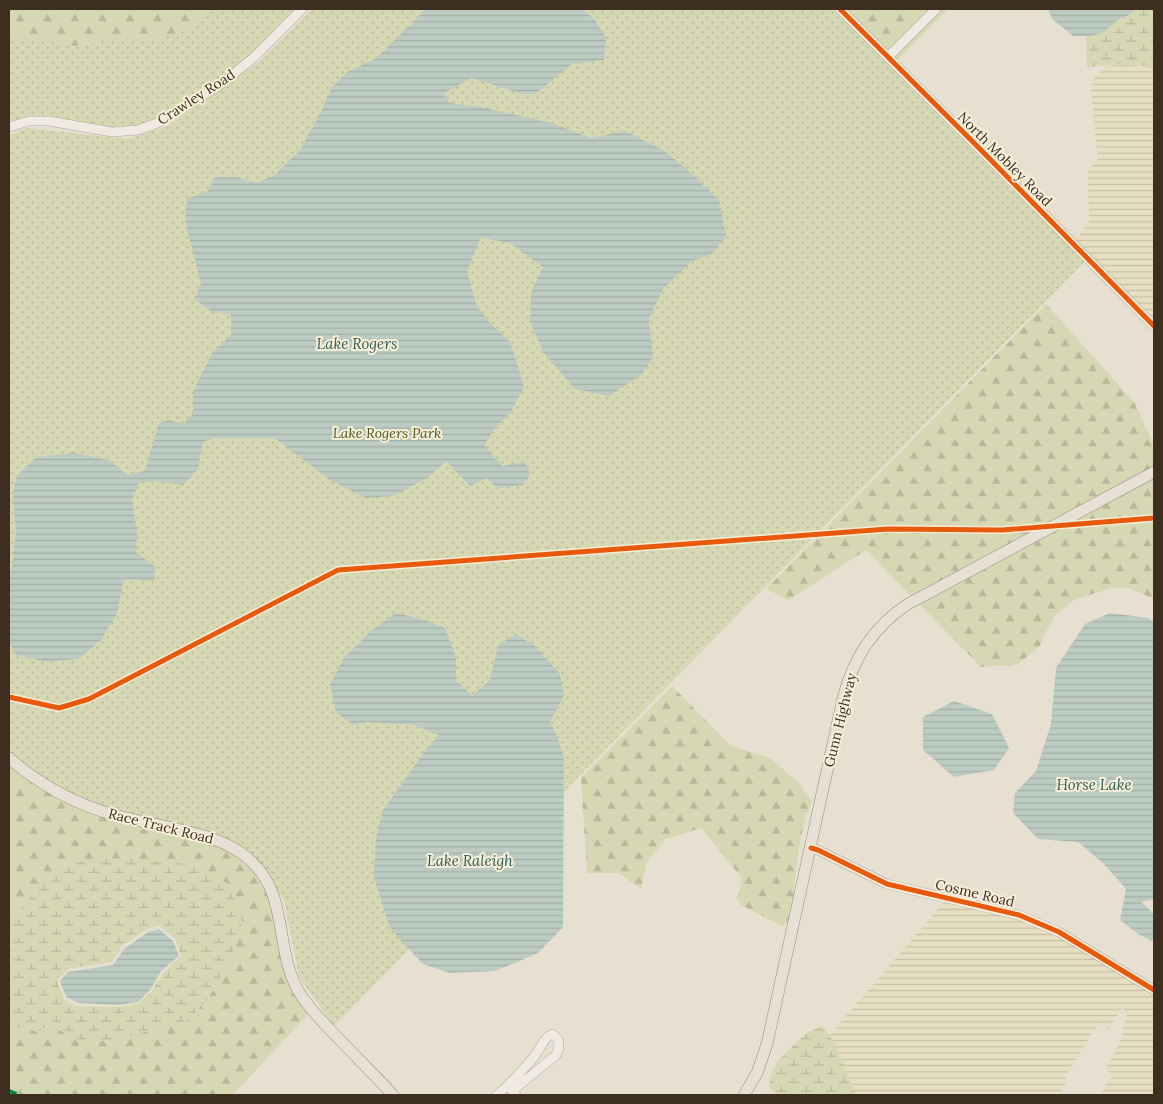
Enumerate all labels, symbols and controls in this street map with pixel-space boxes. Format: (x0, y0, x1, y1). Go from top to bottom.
street label: Crawley Road (154, 65, 238, 129)
street label: North Mobley Road (954, 108, 1056, 210)
water label: Lake Rogers (317, 334, 397, 353)
park label: Lake Rogers Park (333, 424, 441, 442)
street label: Gunn Highway (820, 670, 861, 769)
water label: Horse Lake (1056, 775, 1132, 794)
street label: Race Track Road (107, 804, 215, 848)
water label: Lake Raleigh (427, 851, 513, 870)
street label: Cosme Road (934, 875, 1016, 911)

